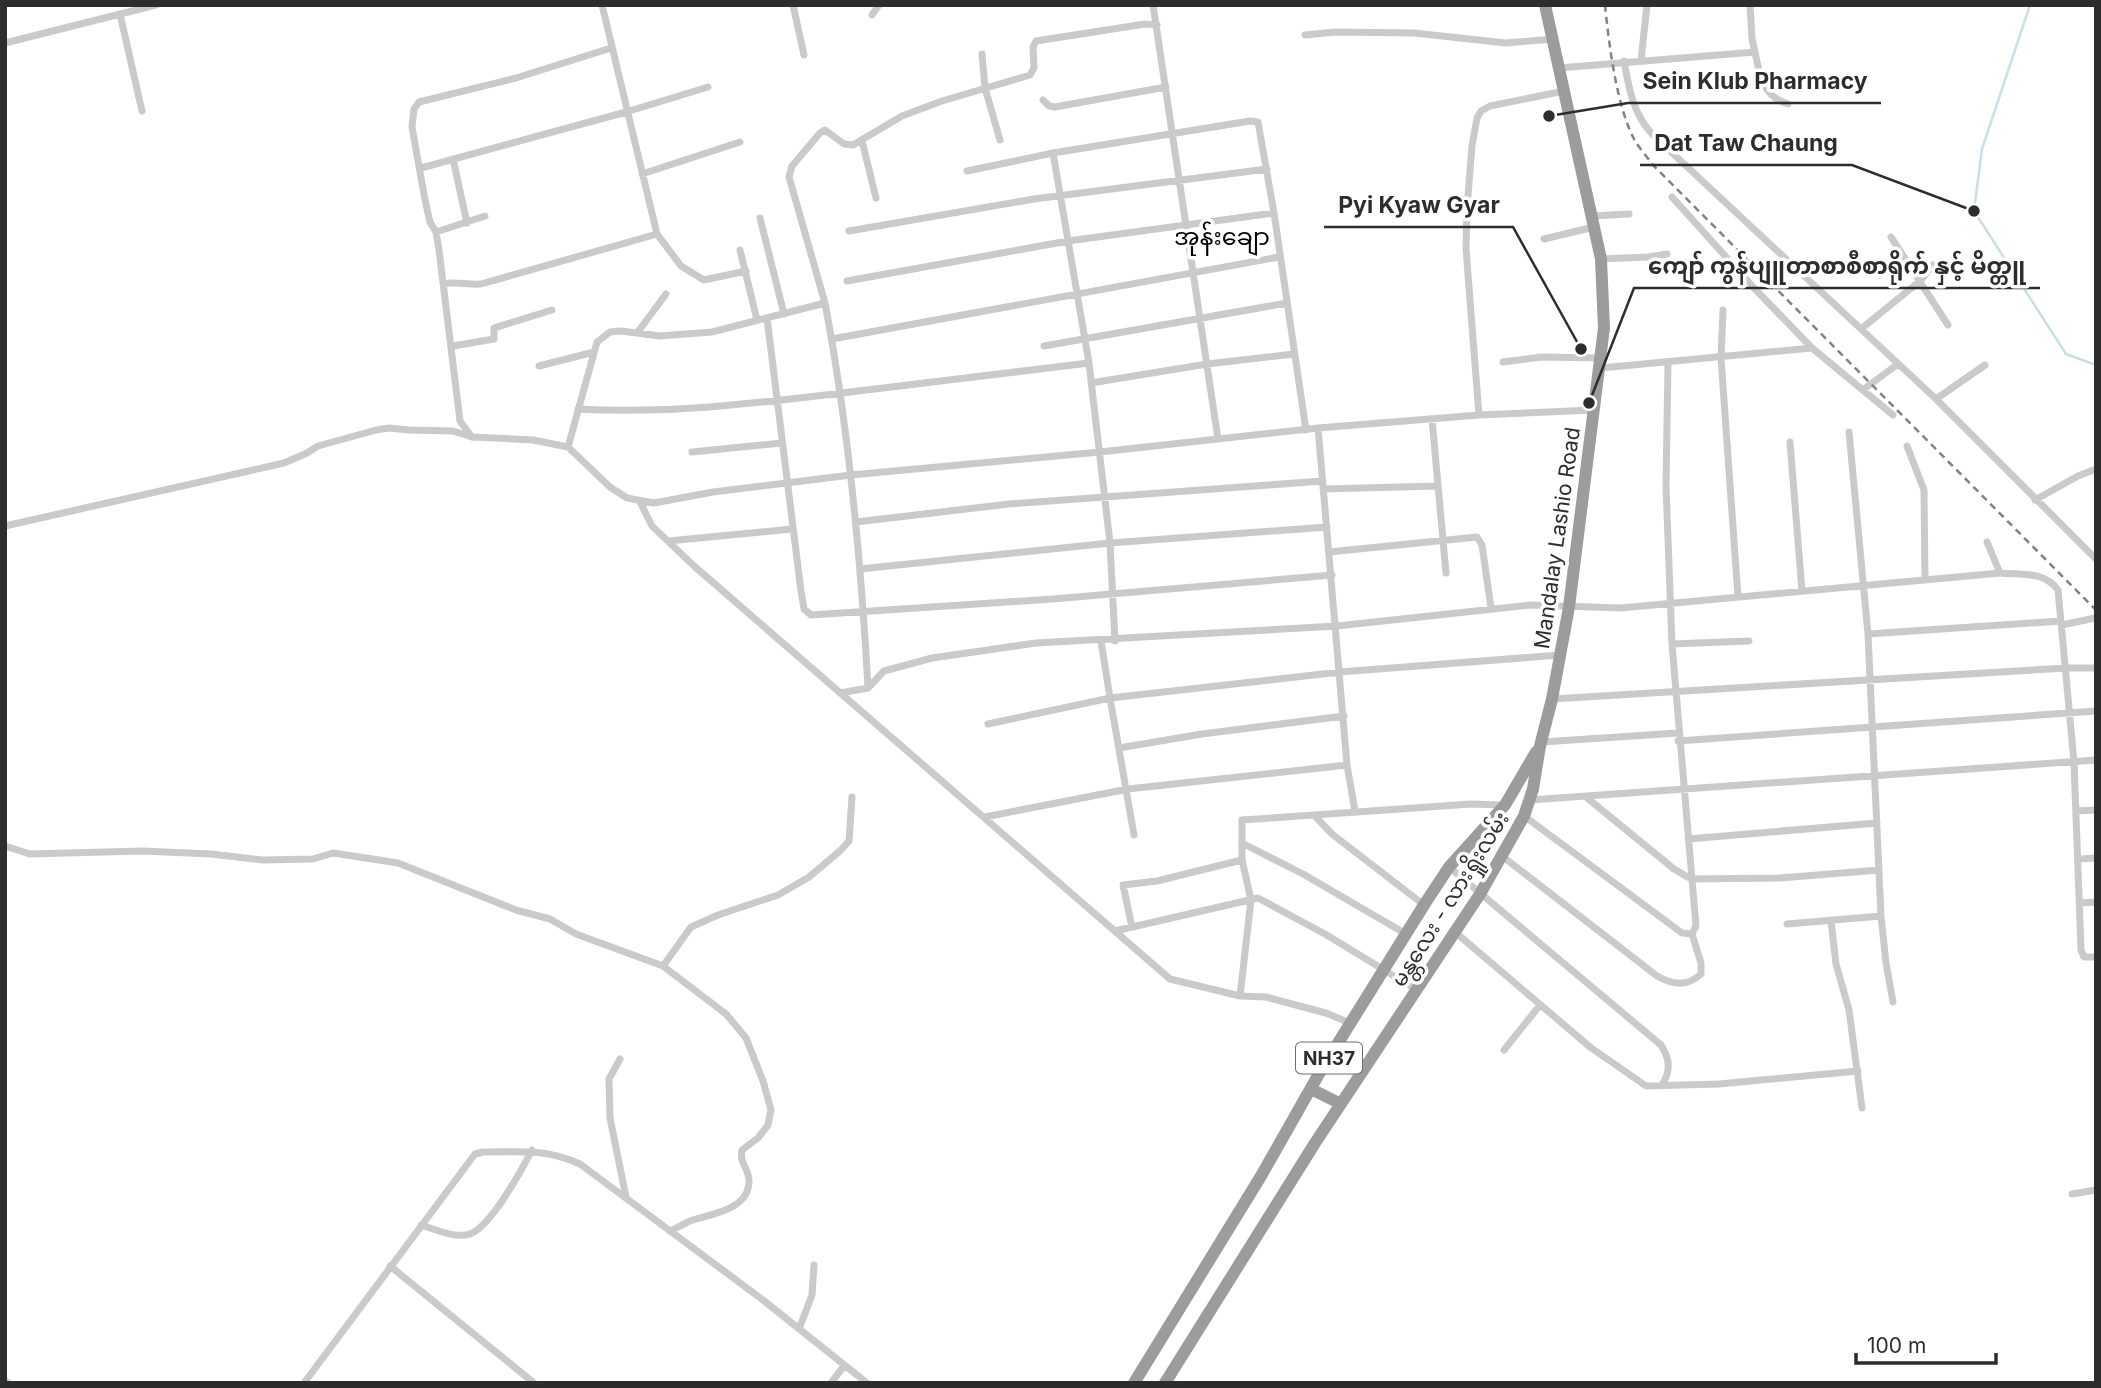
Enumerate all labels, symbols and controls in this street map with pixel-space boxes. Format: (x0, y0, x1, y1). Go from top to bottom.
callout: Sein Klub Pharmacy (1628, 59, 1881, 103)
text: Sein Klub Pharmacy (1642, 67, 1868, 95)
callout: Dat Taw Chaung (1640, 121, 1852, 165)
text: Dat Taw Chaung (1654, 129, 1838, 157)
callout: Pyi Kyaw Gyar (1324, 183, 1513, 227)
text: Pyi Kyaw Gyar (1338, 191, 1500, 219)
district label: အုန်းချော (1174, 221, 1270, 256)
callout: ကျော် ကွန်ပျူတာစာစီစာရိုက် နှင့် မိတ္တူ (1634, 244, 2040, 288)
text: ကျော် ကွန်ပျူတာစာစီစာရိုက် နှင့် မိတ္တူ (1648, 250, 2027, 286)
street label: Mandalay Lashio Road (1529, 426, 1585, 650)
street label: မန္တလေး - လားရှိုးလမ်း (1383, 805, 1518, 994)
road number: NH37 (1296, 1042, 1362, 1074)
scale bar (1856, 1322, 1996, 1366)
text: 100 m (1867, 1333, 1926, 1358)

